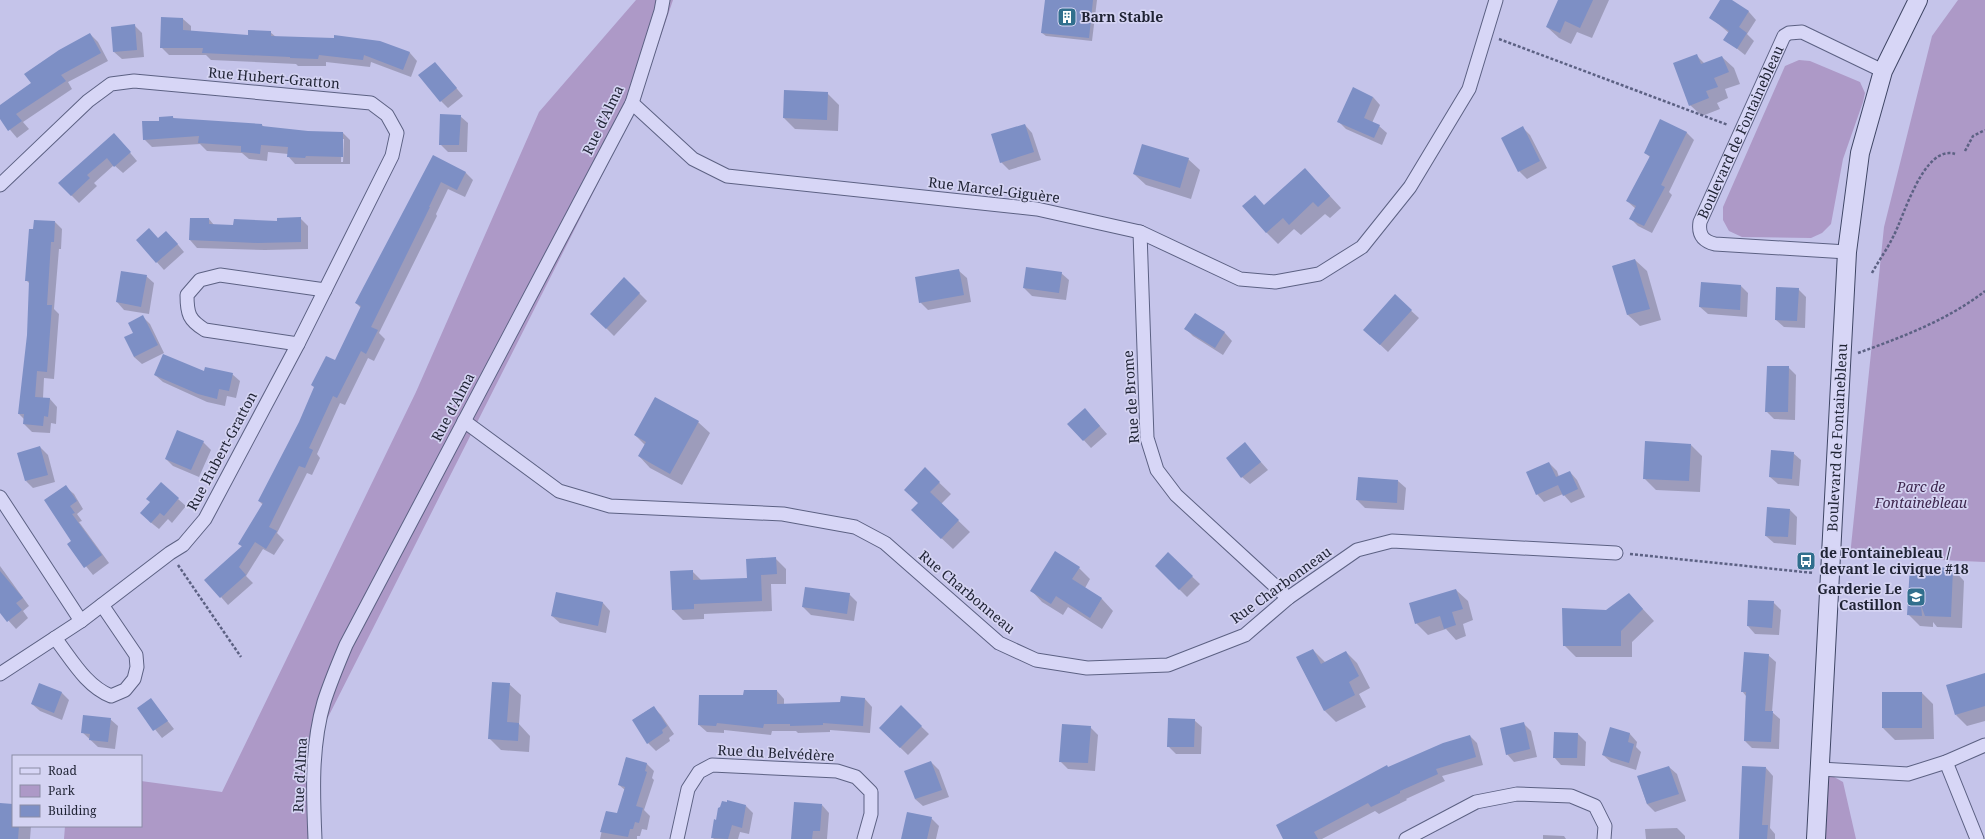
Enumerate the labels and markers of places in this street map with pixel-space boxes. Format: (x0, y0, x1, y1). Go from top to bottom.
building icon: Barn Stable (1056, 6, 1078, 28)
place label: Barn Stable (1081, 7, 1163, 26)
place label: de Fontainebleau / devant le civique #18 (1820, 543, 1969, 578)
bus stop icon: de Fontainebleau / devant le civique #18 (1795, 550, 1817, 572)
place label: Garderie Le Castillon (1817, 579, 1902, 614)
school or university icon: Garderie Le Castillon (1905, 586, 1927, 608)

